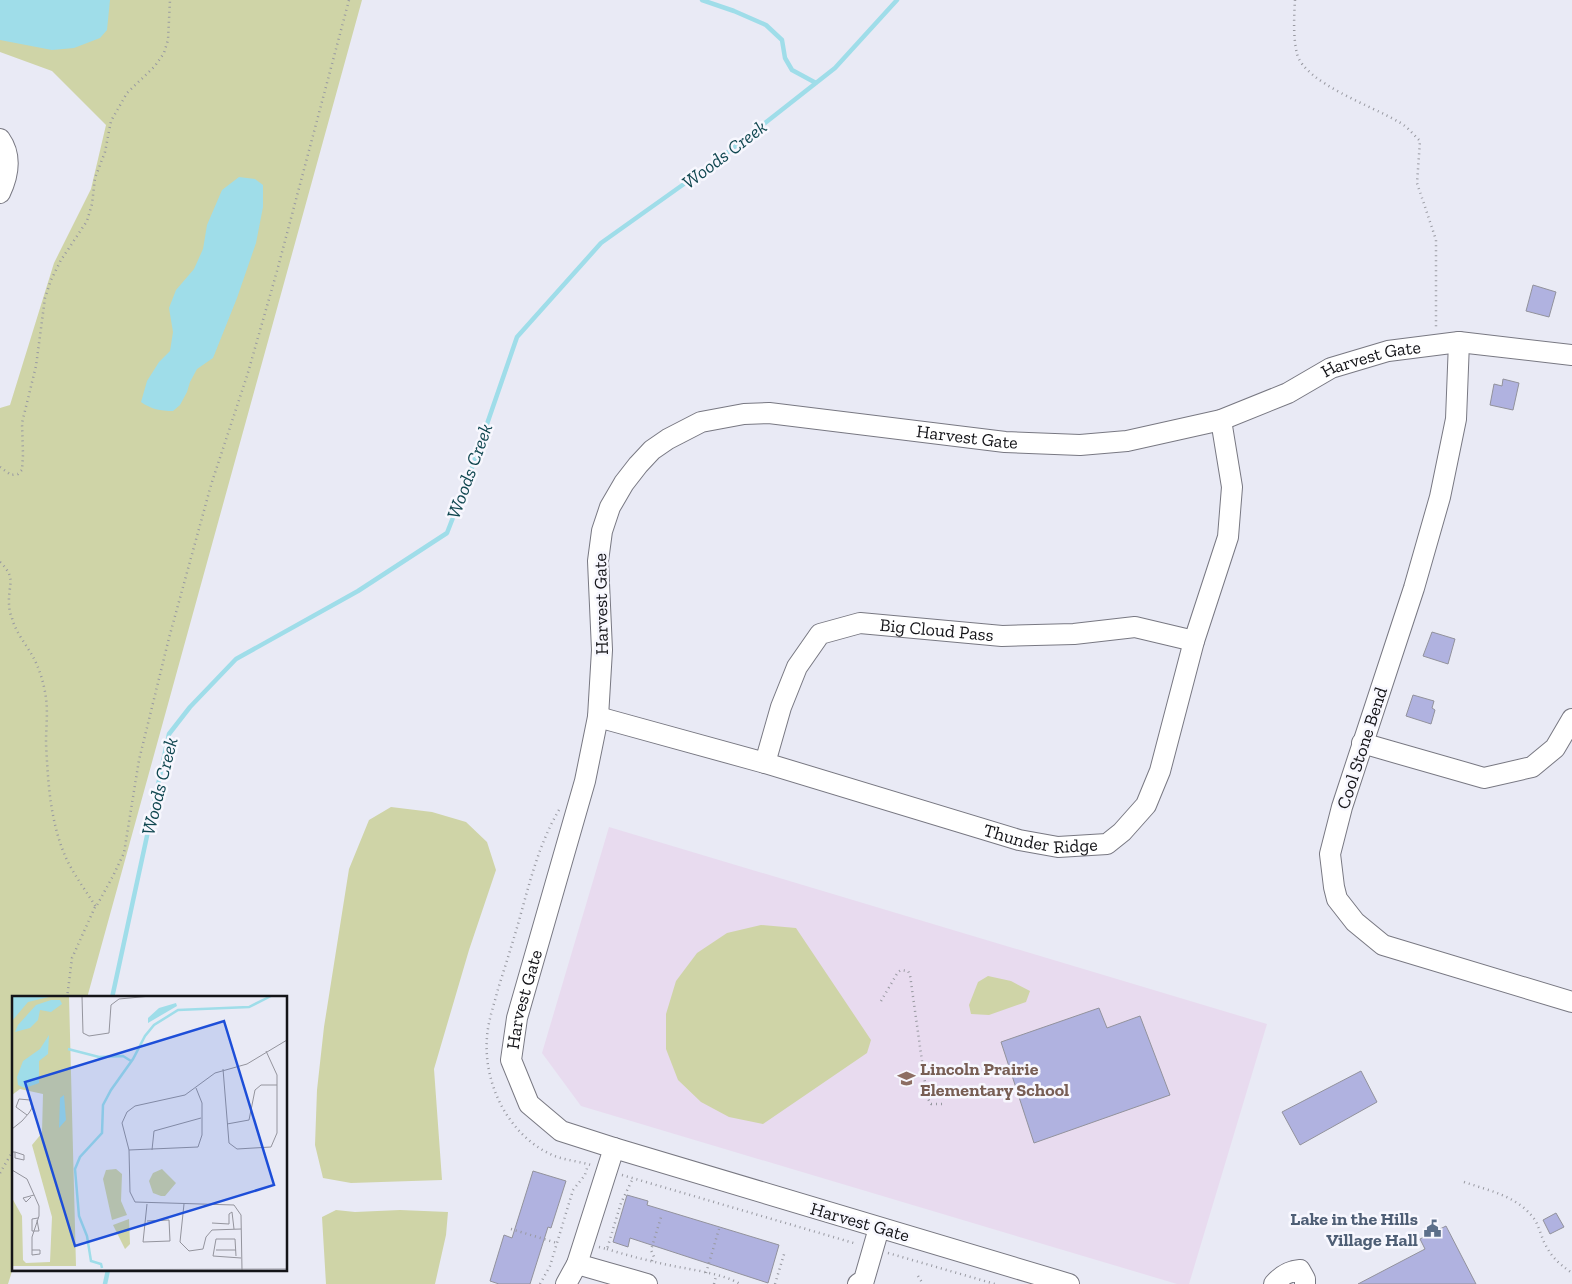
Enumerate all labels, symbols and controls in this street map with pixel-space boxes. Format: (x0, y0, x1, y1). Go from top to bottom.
water label: Woods Creek (677, 115, 771, 194)
street label: Harvest Gate (1317, 336, 1422, 382)
water label: Woods Creek (442, 420, 497, 522)
street label: Harvest Gate (915, 420, 1018, 454)
street label: Harvest Gate (589, 553, 613, 655)
street label: Big Cloud Pass (879, 614, 995, 646)
street label: Cool Stone Bend (1332, 684, 1392, 812)
water label: Woods Creek (136, 735, 183, 837)
street label: Thunder Ridge (981, 819, 1098, 858)
street label: Harvest Gate (502, 947, 547, 1051)
inset map (12, 996, 288, 1272)
place label: Lincoln Prairie Elementary School (920, 1058, 1069, 1101)
school or university icon: Lincoln Prairie Elementary School (896, 1069, 916, 1089)
street label: Harvest Gate (808, 1197, 912, 1247)
place label: Lake in the Hills Village Hall (1290, 1208, 1418, 1251)
public building icon: Lake in the Hills Village Hall (1422, 1219, 1442, 1239)

